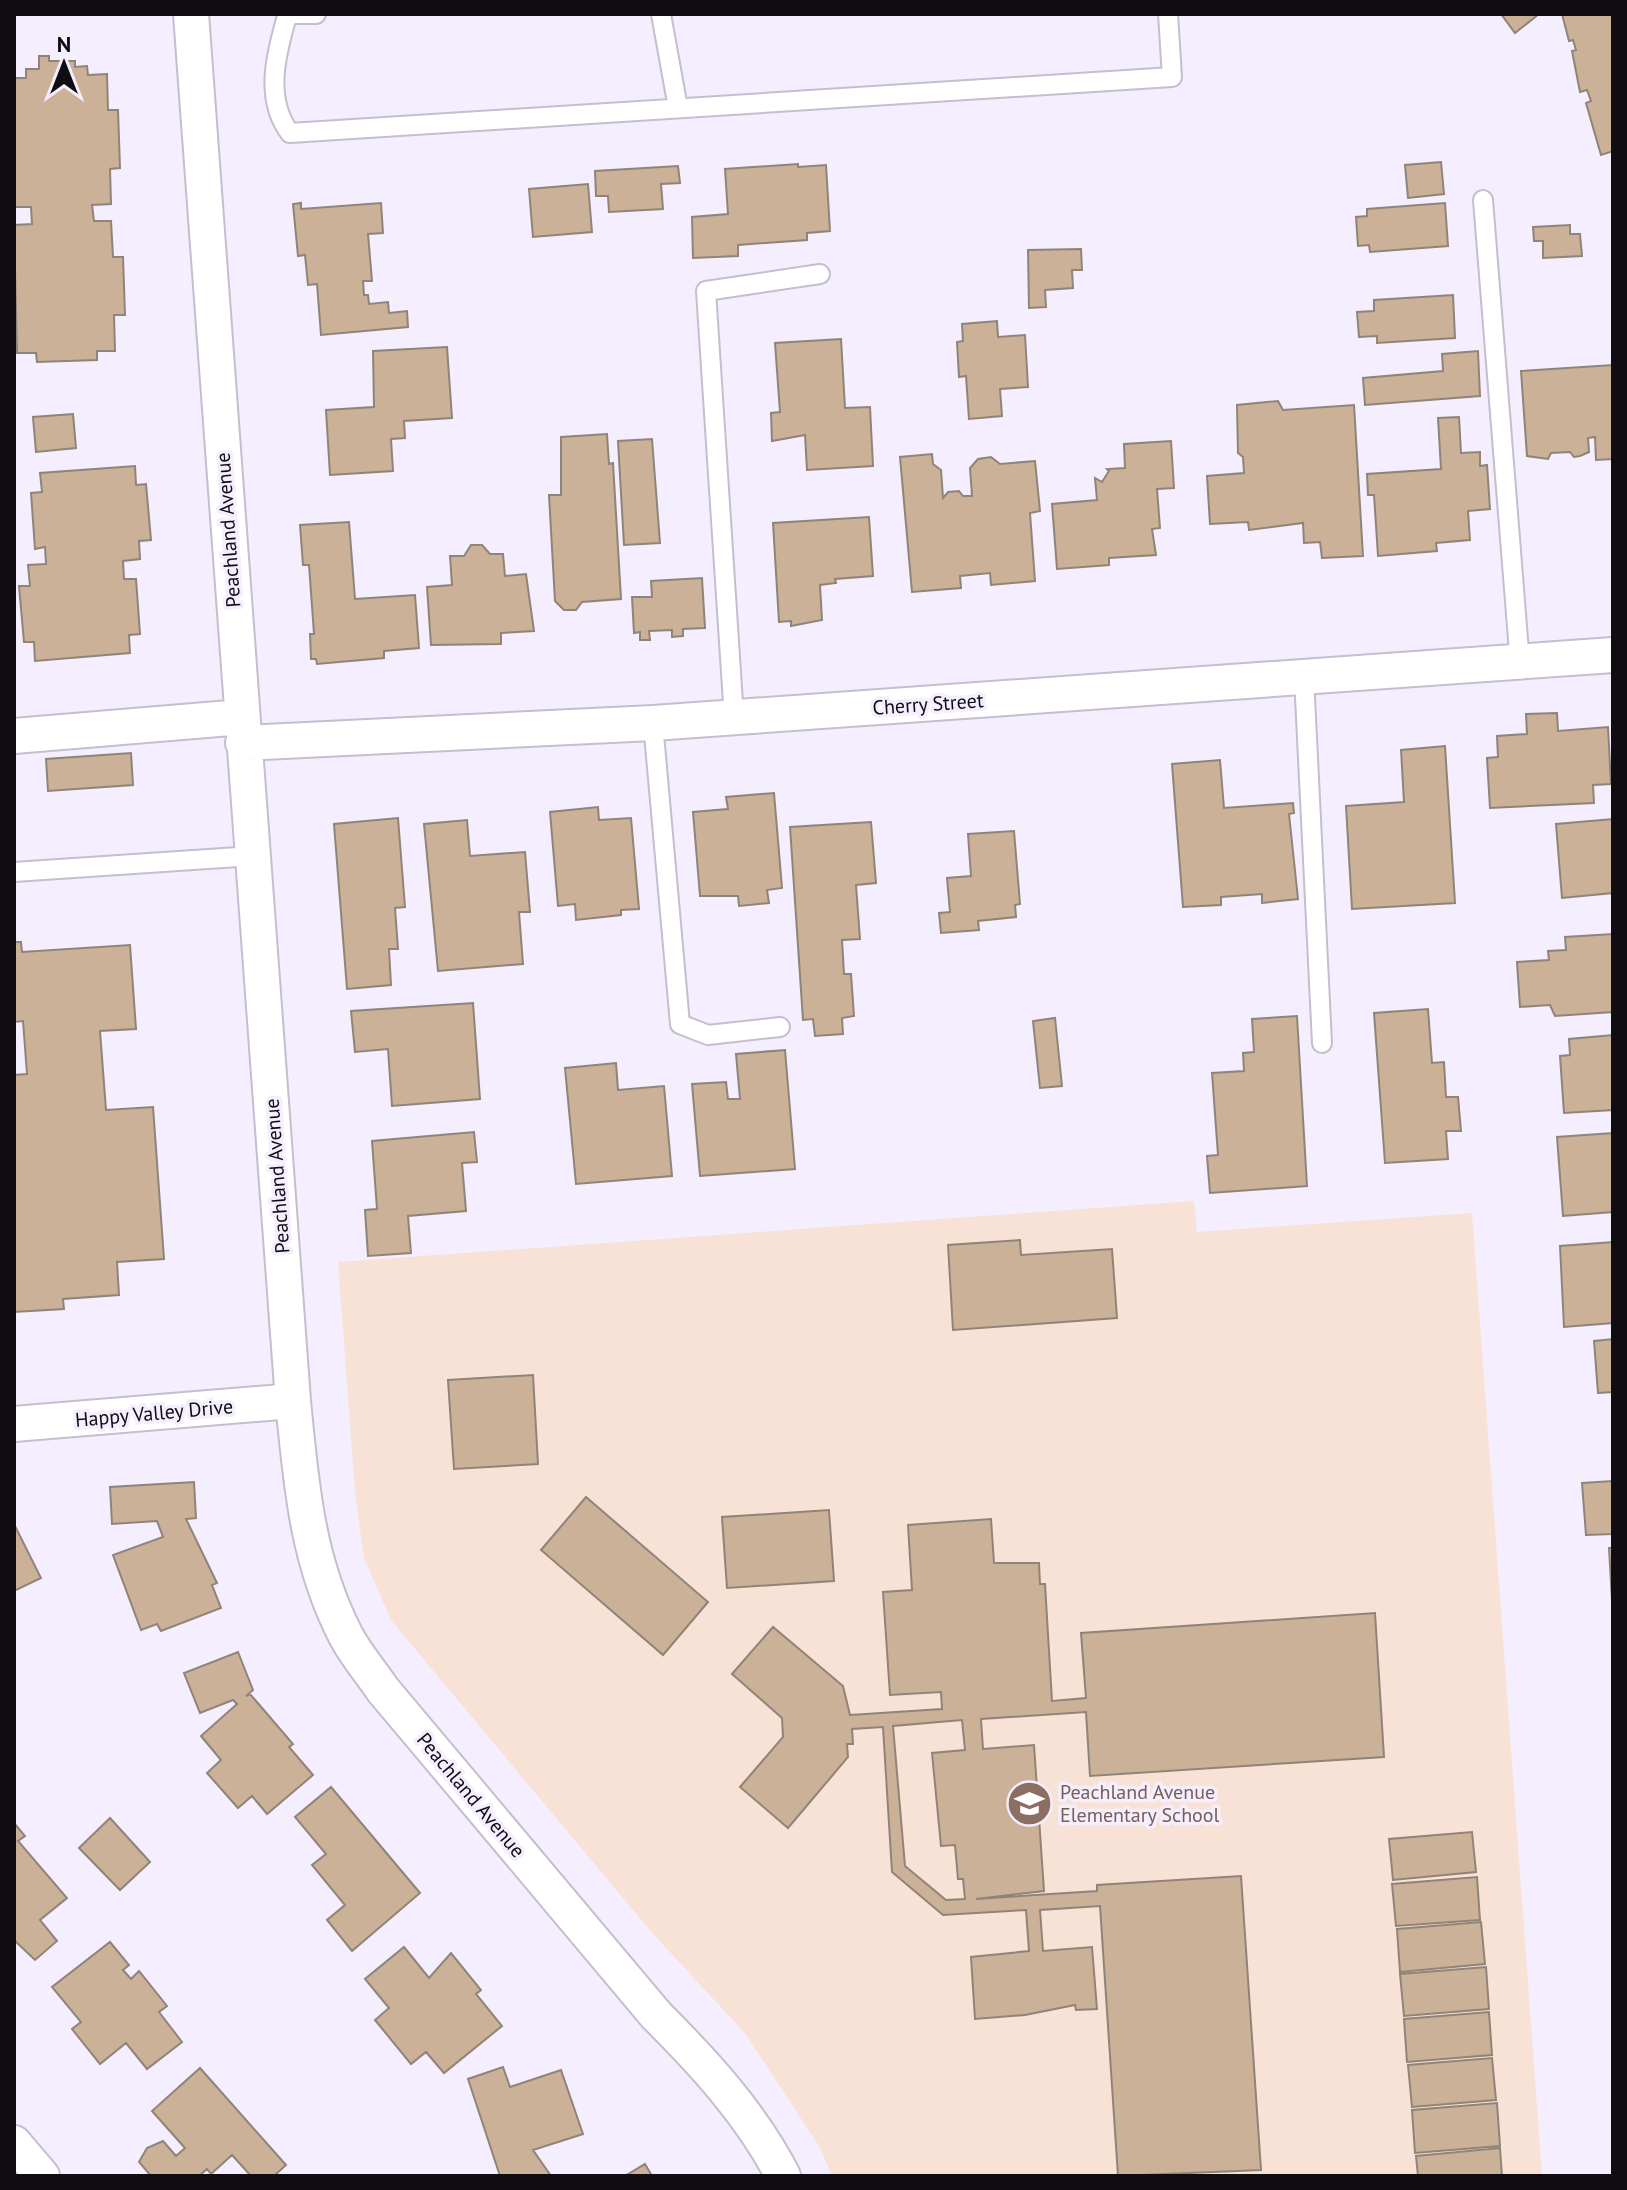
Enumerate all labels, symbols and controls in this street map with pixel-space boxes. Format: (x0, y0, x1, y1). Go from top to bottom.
north arrow (24, 24, 104, 104)
text: N (57, 30, 71, 58)
street label: Peachland Avenue (210, 452, 246, 608)
street label: Cherry Street (872, 687, 985, 721)
street label: Peachland Avenue (259, 1098, 295, 1254)
street label: Happy Valley Drive (74, 1393, 234, 1433)
street label: Peachland Avenue (411, 1727, 531, 1863)
school or university icon: Peachland Avenue Elementary School (1005, 1779, 1053, 1827)
place label: Peachland Avenue Elementary School (1060, 1779, 1220, 1828)

